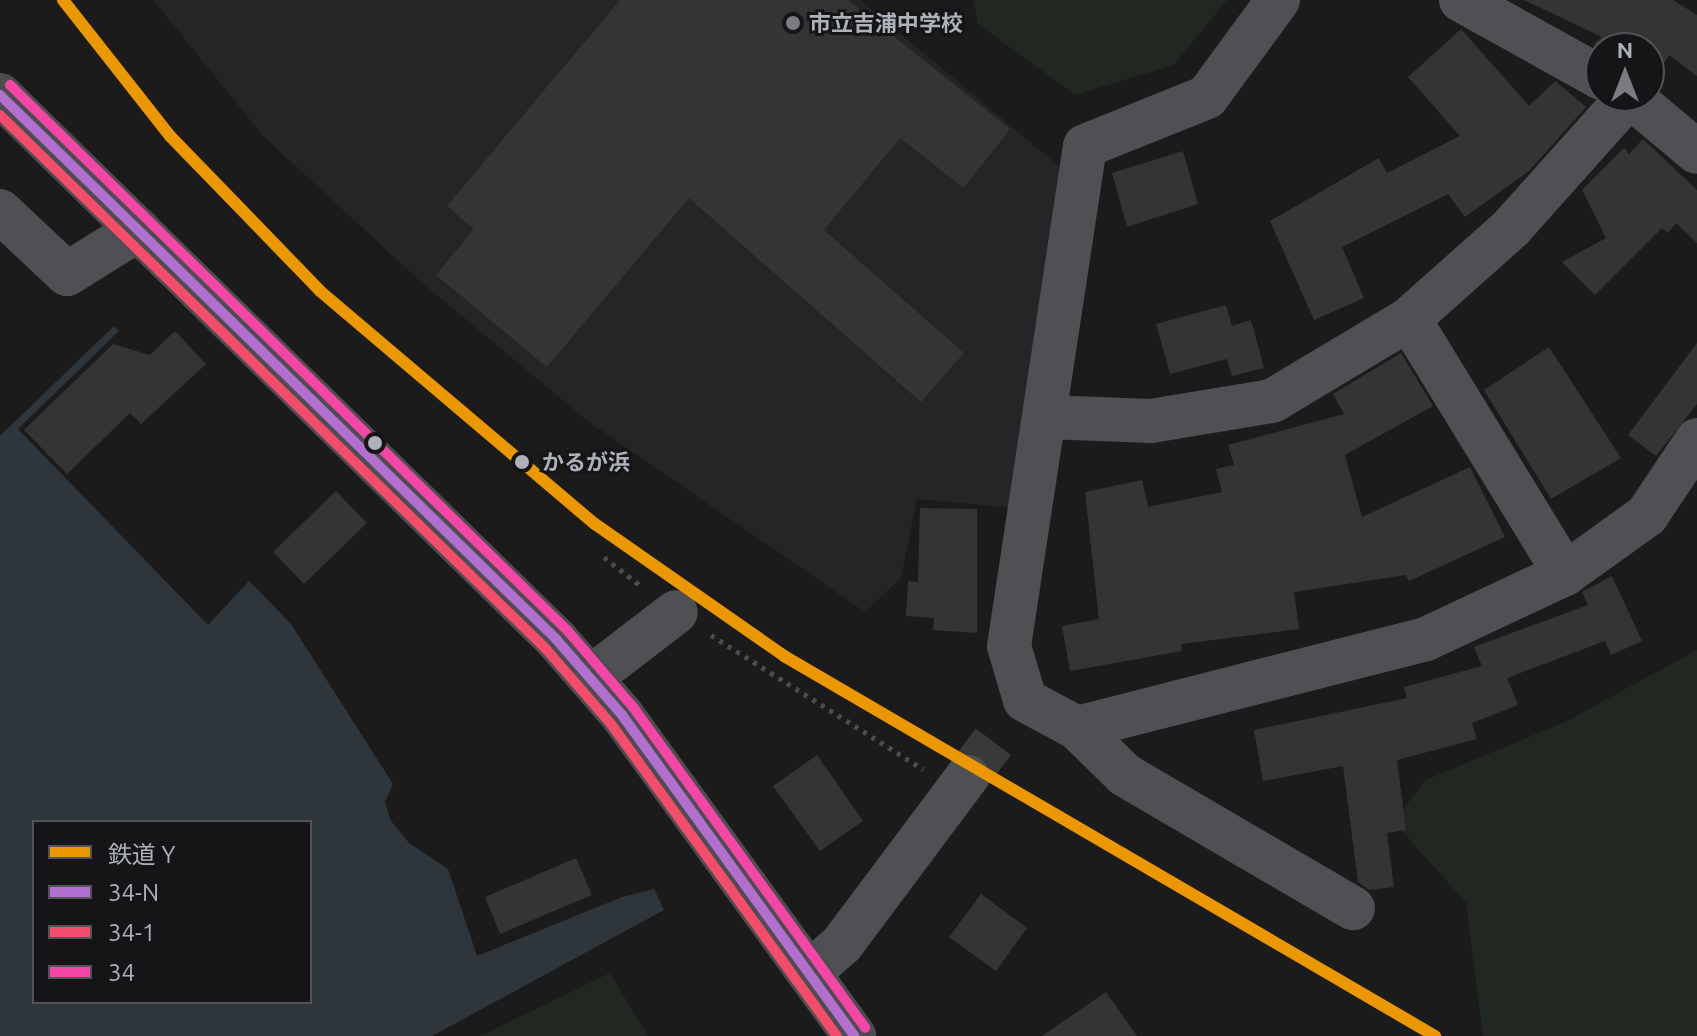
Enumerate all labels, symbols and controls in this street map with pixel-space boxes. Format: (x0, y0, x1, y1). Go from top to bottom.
place label: 市立吉浦中学校 (809, 10, 963, 36)
marker: 市立吉浦中学校 (784, 14, 802, 32)
north arrow (1585, 32, 1665, 112)
text: N (1617, 37, 1633, 62)
unlabelled marker (367, 435, 383, 451)
marker: かるが浜 (509, 449, 535, 475)
place label: かるが浜 (542, 449, 630, 475)
legend (32, 820, 312, 1004)
text: 鉄道 Y (108, 841, 175, 868)
text: 34-N (108, 879, 159, 906)
text: 34-1 (108, 919, 156, 946)
text: 34 (108, 959, 135, 986)

